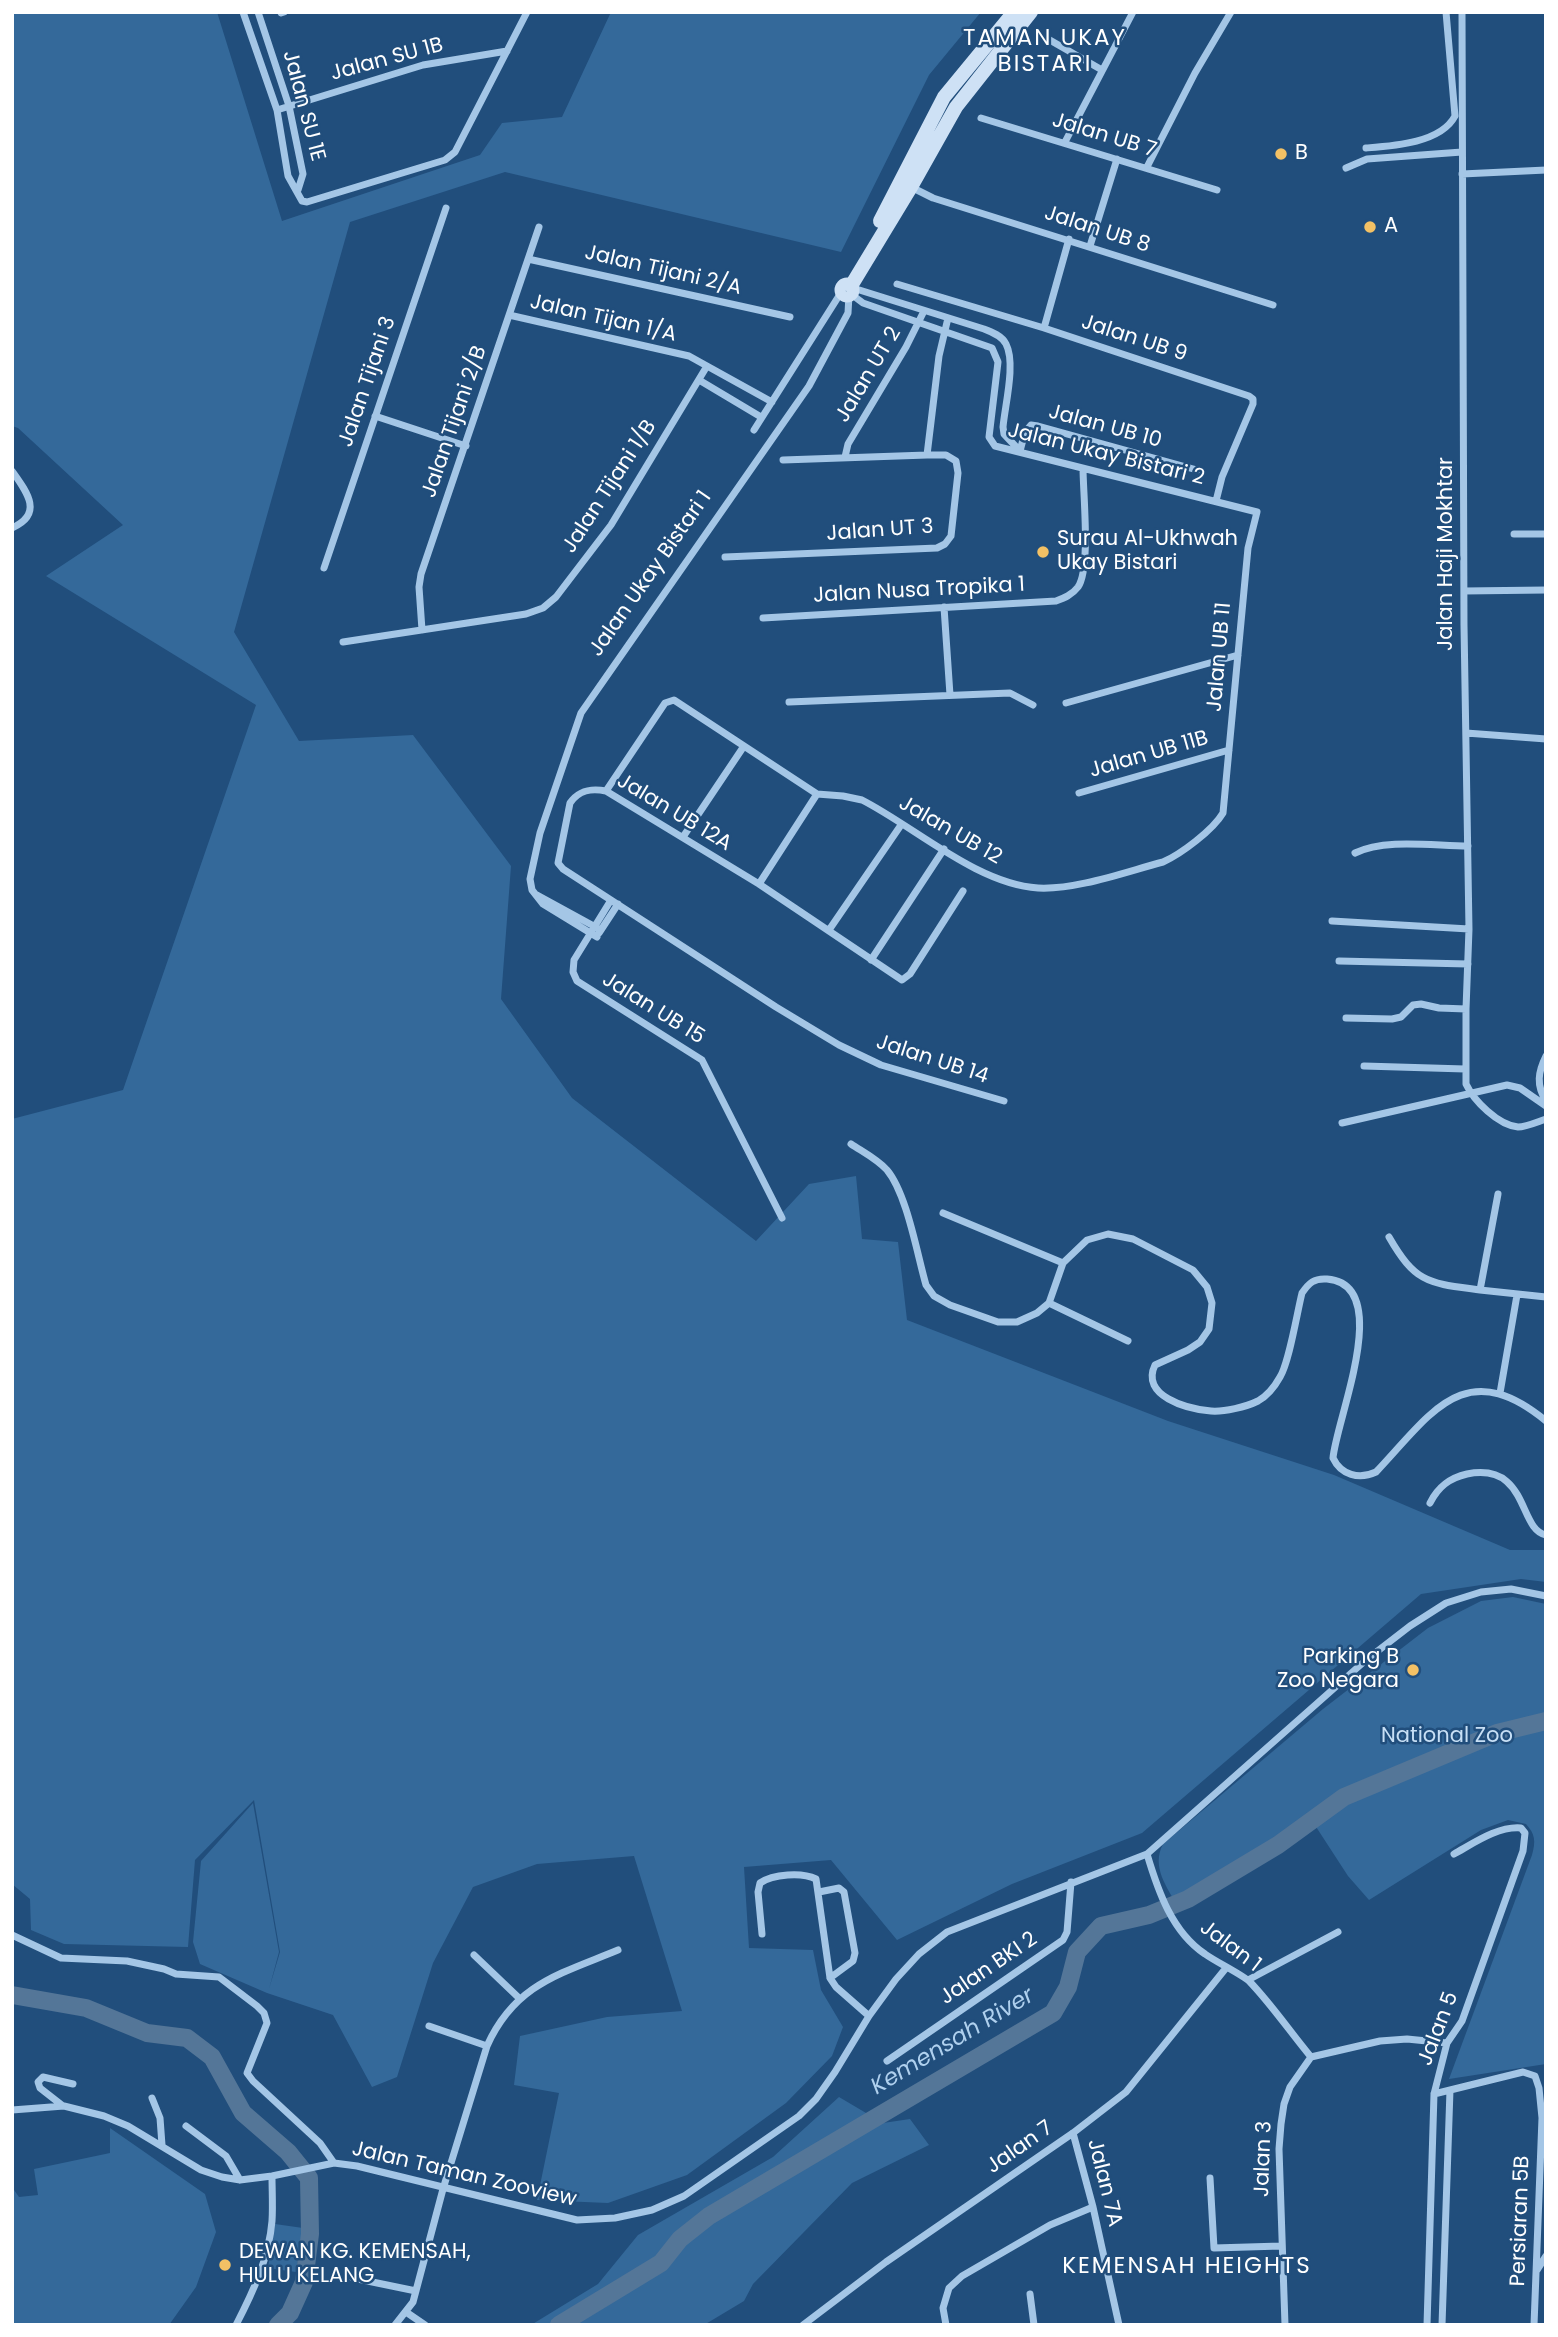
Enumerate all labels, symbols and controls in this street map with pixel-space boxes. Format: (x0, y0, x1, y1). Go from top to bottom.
district label: TAMAN UKAY BISTARI (964, 25, 1126, 79)
street label: Jalan SU 1B (328, 33, 446, 87)
street label: Jalan SU 1E (276, 48, 330, 164)
street label: Jalan UB 7 (1049, 108, 1159, 164)
place label: B (1295, 141, 1308, 167)
marker: B (1273, 146, 1289, 162)
street label: Jalan UB 8 (1041, 201, 1153, 259)
place label: A (1384, 214, 1398, 240)
marker: A (1362, 219, 1378, 235)
street label: Jalan Tijani 2/A (582, 241, 744, 301)
street label: Jalan Tijan 1/A (527, 290, 679, 348)
street label: Jalan UB 9 (1078, 310, 1190, 368)
street label: Jalan Tijani 3 (334, 313, 402, 451)
street label: Jalan UT 2 (831, 323, 907, 427)
street label: Jalan Tijani 2/B (417, 343, 493, 501)
street label: Jalan UB 10 (1046, 400, 1164, 454)
street label: Jalan Tijani 1/B (558, 416, 662, 558)
street label: Jalan Ukay Bistari 2 (1005, 418, 1207, 492)
street label: Jalan Haji Mokhtar (1434, 457, 1460, 651)
street label: Jalan Ukay Bistari 1 (584, 486, 718, 662)
street label: Jalan UT 3 (826, 515, 934, 547)
place label: Surau Al-Ukhwah Ukay Bistari (1057, 527, 1238, 577)
marker: Surau Al-Ukhwah Ukay Bistari (1035, 544, 1051, 560)
street label: Jalan Nusa Tropika 1 (812, 573, 1026, 609)
street label: Jalan UB 11 (1203, 601, 1237, 713)
street label: Jalan UB 11B (1087, 726, 1211, 784)
street label: Jalan UB 12A (612, 769, 736, 857)
street label: Jalan UB 12 (894, 791, 1006, 871)
street label: Jalan UB 15 (597, 968, 709, 1050)
street label: Jalan UB 14 (873, 1030, 991, 1090)
place label: Parking B Zoo Negara (1277, 1645, 1399, 1695)
marker: Parking B Zoo Negara (1405, 1662, 1421, 1678)
park label: National Zoo (1381, 1724, 1513, 1750)
street label: Jalan 1 (1194, 1916, 1266, 1978)
street label: Jalan BKI 2 (936, 1927, 1042, 2011)
water label: Kemensah River (867, 1982, 1039, 2102)
street label: Jalan 5 (1413, 1989, 1465, 2069)
street label: Jalan 7 (982, 2116, 1058, 2180)
street label: Jalan 3 (1250, 2121, 1278, 2197)
street label: Jalan Taman Zooview (349, 2137, 579, 2213)
street label: Jalan 7A (1081, 2137, 1127, 2229)
street label: Persiaran 5B (1506, 2155, 1536, 2287)
place label: DEWAN KG. KEMENSAH, HULU KELANG (239, 2240, 471, 2290)
district label: KEMENSAH HEIGHTS (1064, 2253, 1310, 2281)
marker: DEWAN KG. KEMENSAH, HULU KELANG (217, 2257, 233, 2273)

